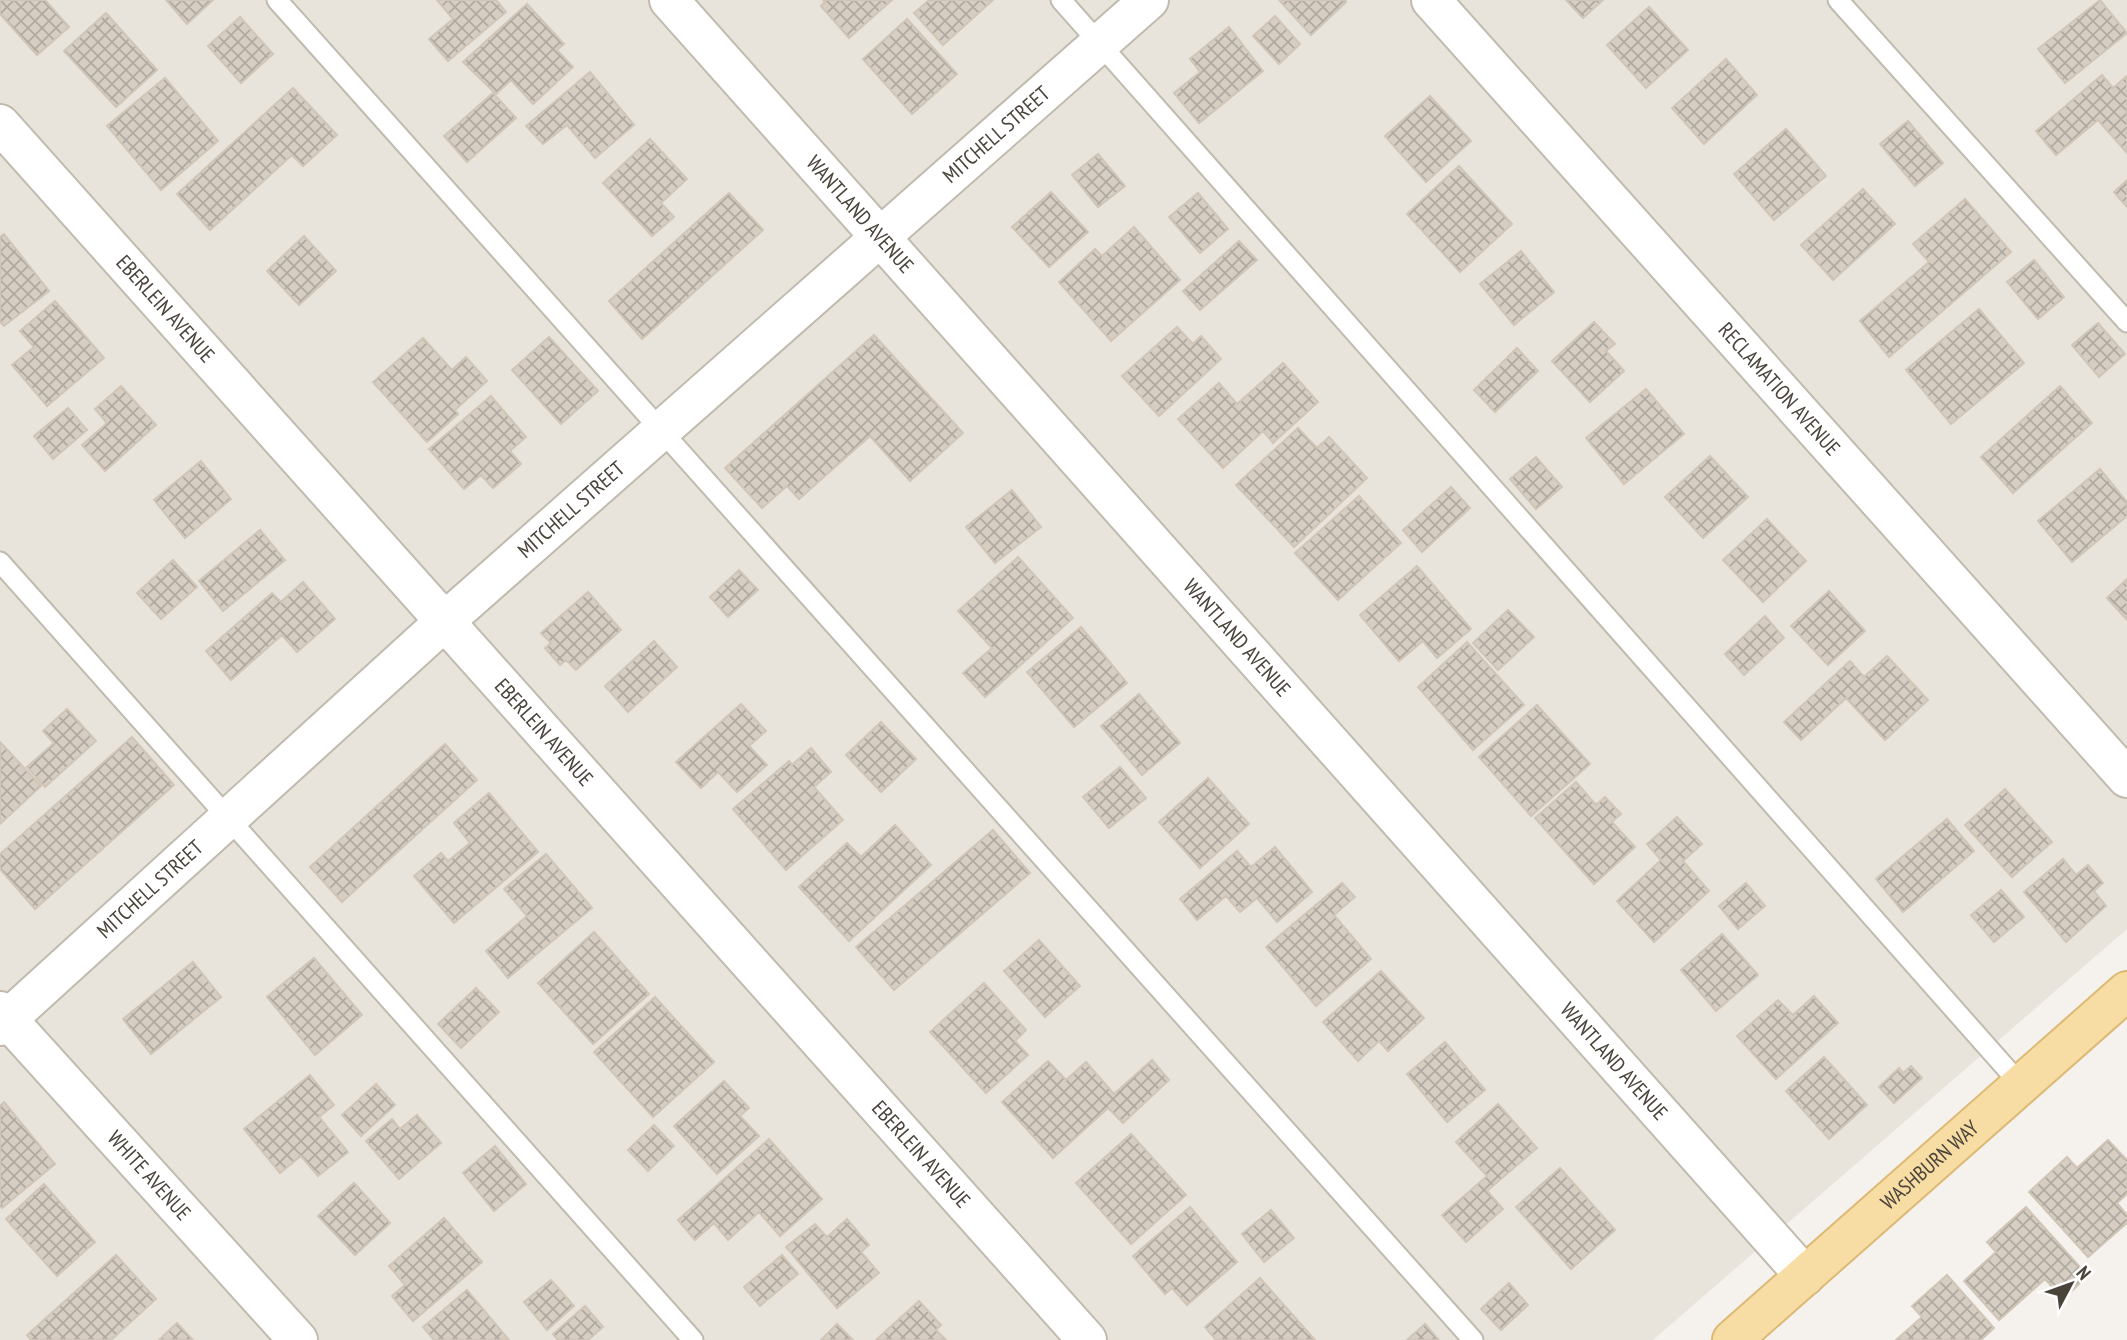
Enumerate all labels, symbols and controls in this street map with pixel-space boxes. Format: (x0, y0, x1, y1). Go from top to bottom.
street label: MITCHELL STREET (937, 79, 1056, 189)
street label: WANTLAND AVENUE (801, 150, 920, 278)
street label: EBERLEIN AVENUE (111, 249, 221, 368)
street label: RECLAMATION AVENUE (1713, 316, 1846, 461)
street label: MITCHELL STREET (512, 455, 631, 564)
street label: WANTLAND AVENUE (1178, 573, 1297, 702)
street label: EBERLEIN AVENUE (489, 673, 599, 791)
street label: MITCHELL STREET (91, 834, 209, 944)
street label: WANTLAND AVENUE (1555, 997, 1674, 1125)
street label: EBERLEIN AVENUE (866, 1095, 976, 1213)
street label: WASHBURN WAY (1875, 1114, 1985, 1215)
street label: WHITE AVENUE (102, 1125, 197, 1226)
north arrow (2036, 1249, 2106, 1319)
text: N (2071, 1261, 2096, 1285)

